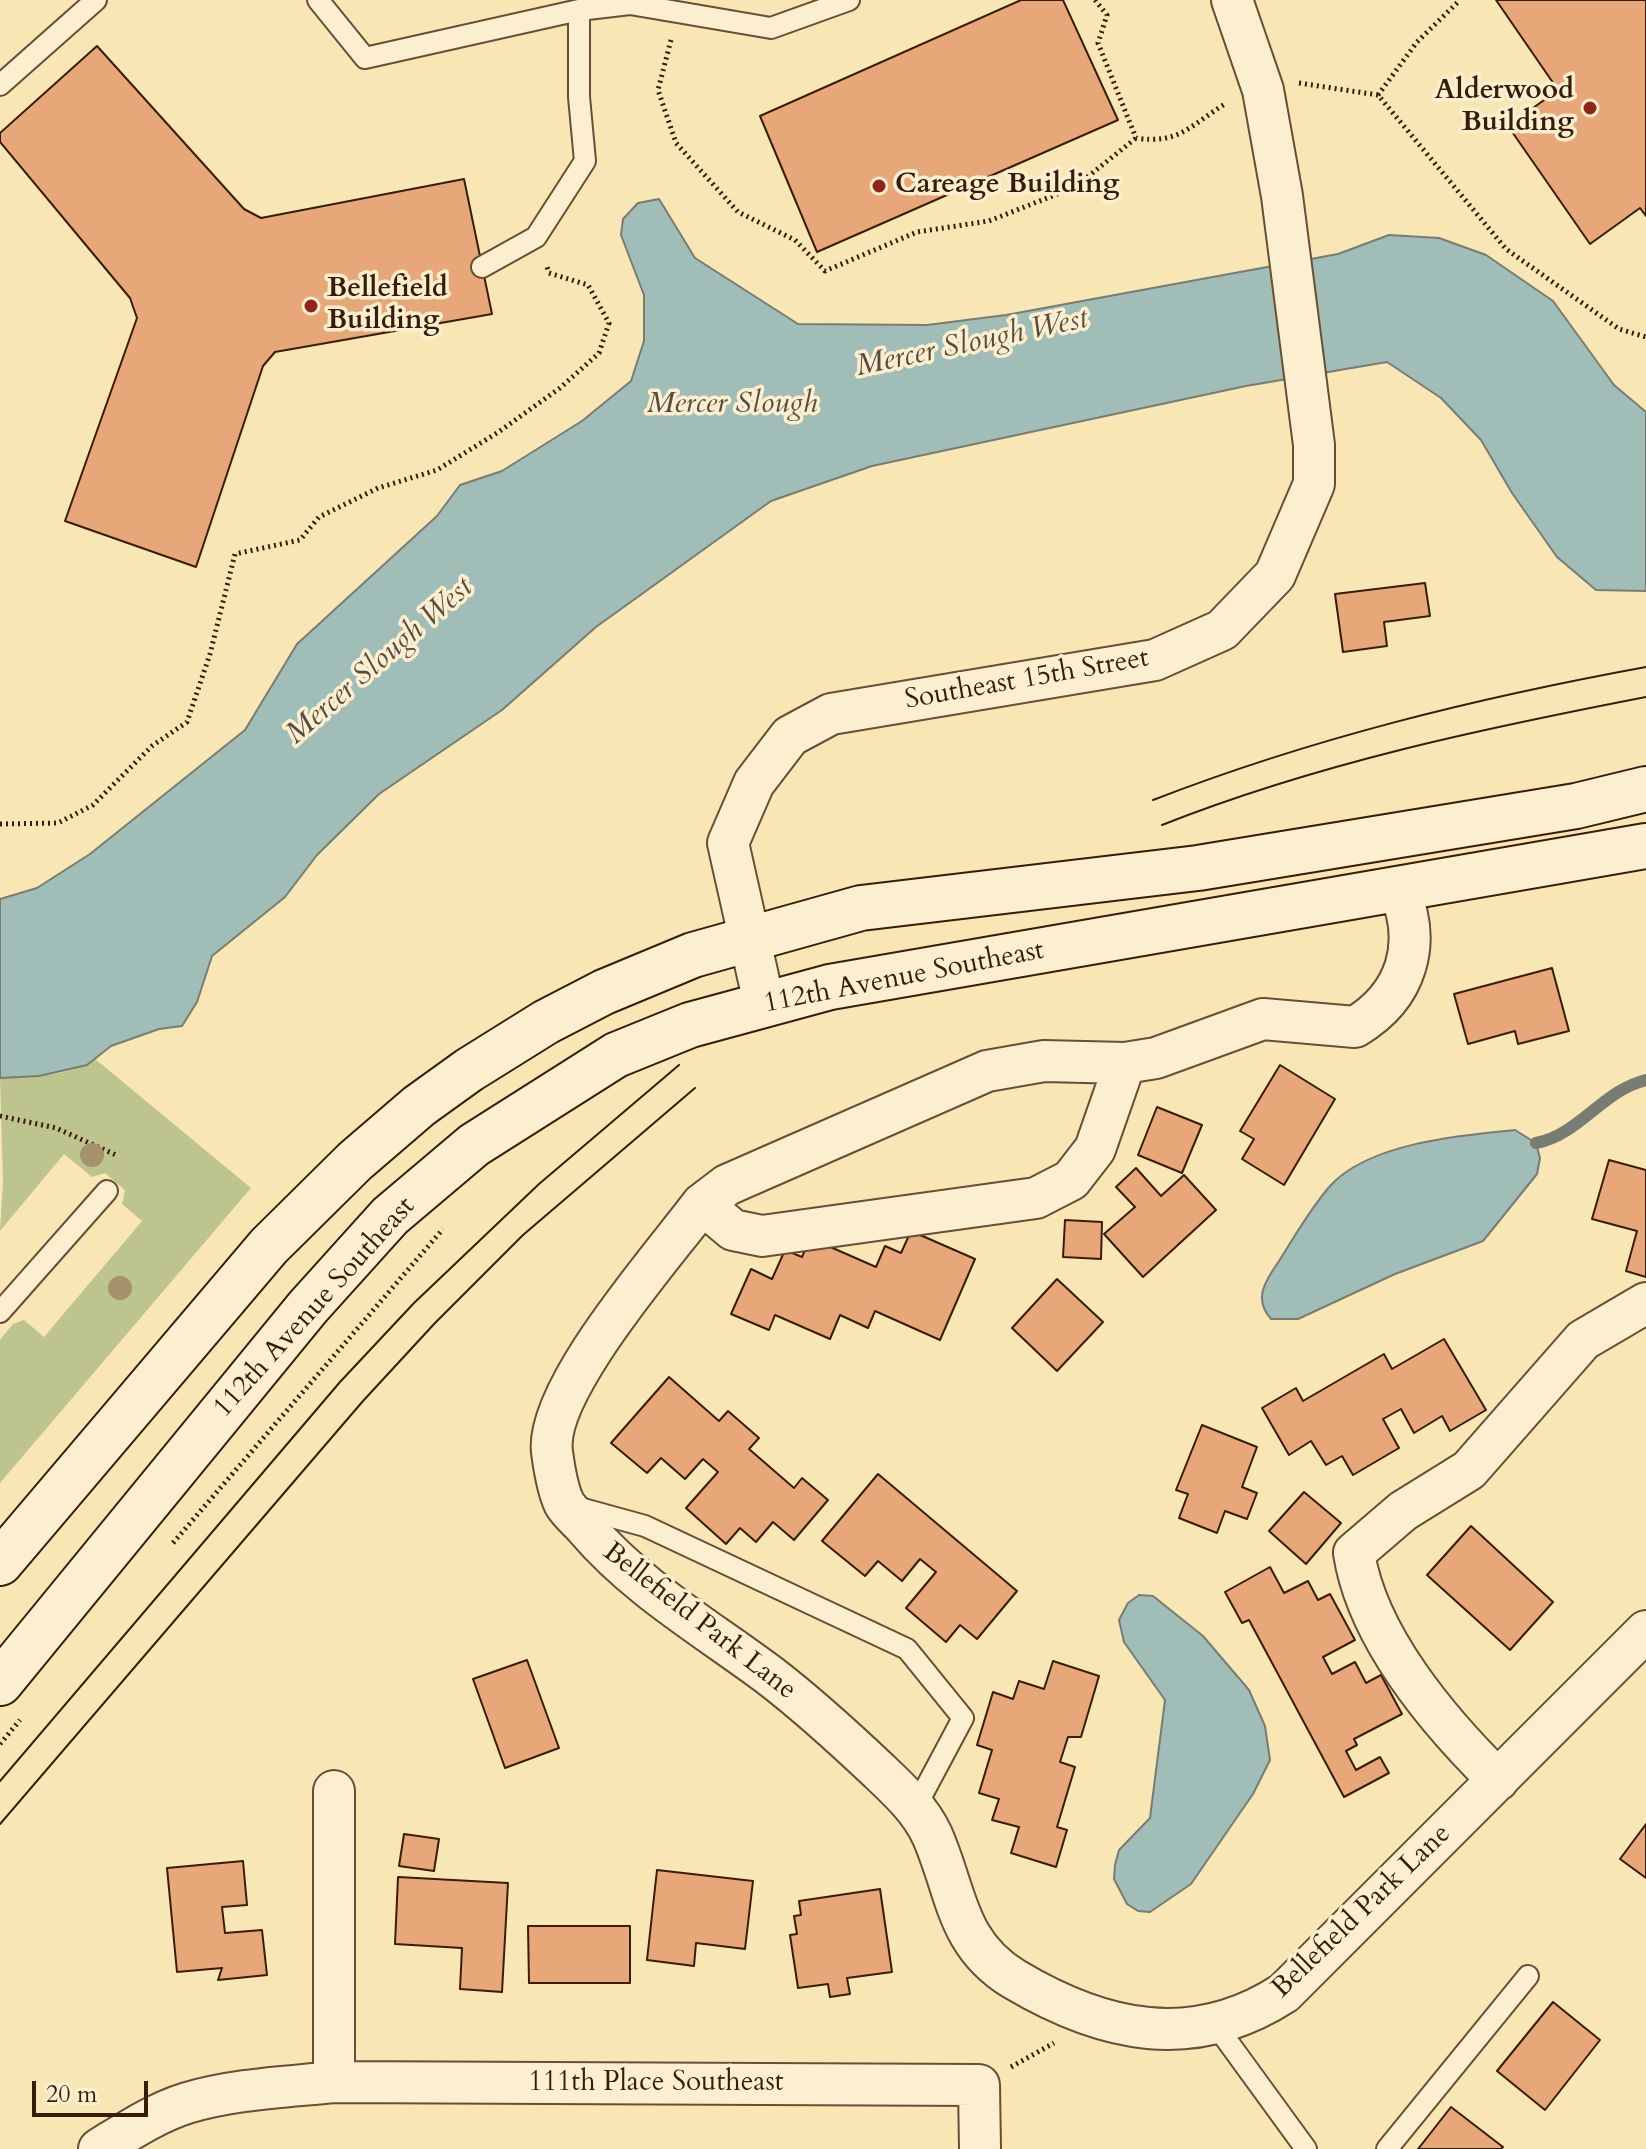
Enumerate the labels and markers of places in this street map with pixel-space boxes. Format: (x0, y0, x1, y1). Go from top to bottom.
place label: Alderwood Building (1434, 75, 1574, 141)
marker: Alderwood Building (1581, 99, 1599, 117)
place label: Careage Building (895, 169, 1120, 203)
marker: Careage Building (870, 177, 888, 195)
place label: Bellefield Building (327, 273, 448, 339)
marker: Bellefield Building (302, 297, 320, 315)

